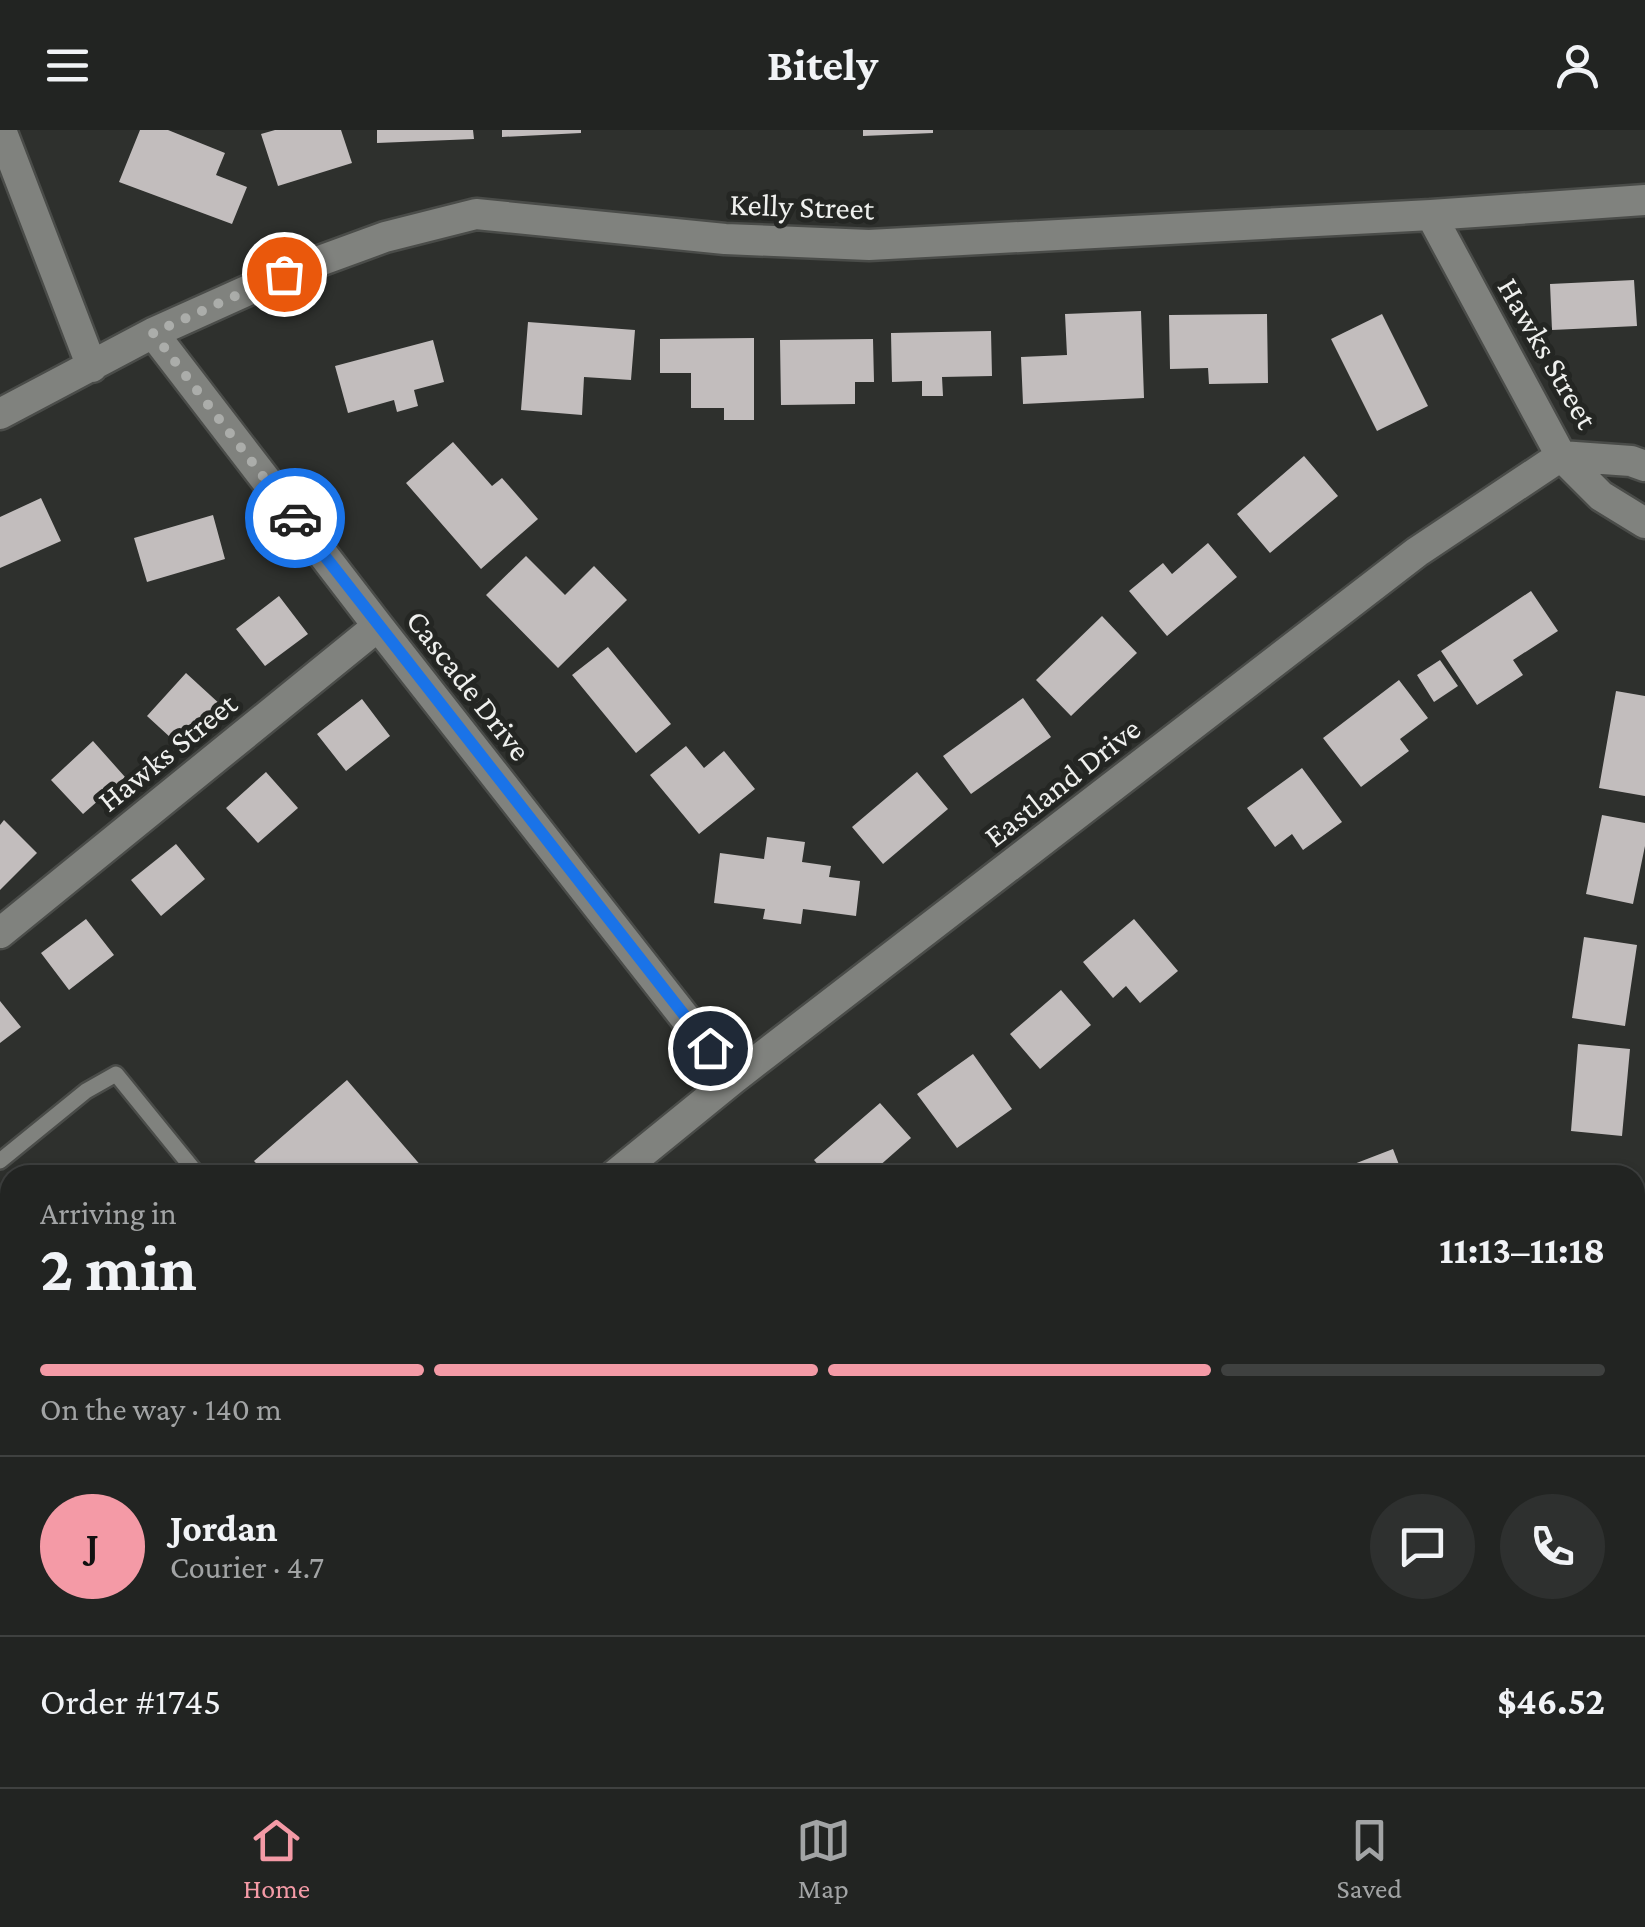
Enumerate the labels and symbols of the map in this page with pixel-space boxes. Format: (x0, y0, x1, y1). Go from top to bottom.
street label: Kelly Street (729, 185, 875, 227)
pin (242, 232, 327, 317)
street label: Hawks Street (1490, 271, 1606, 435)
courier (245, 468, 345, 568)
street label: Cascade Drive (399, 603, 539, 767)
street label: Hawks Street (90, 685, 244, 819)
street label: Eastland Drive (977, 710, 1147, 854)
pin (668, 1006, 753, 1091)

